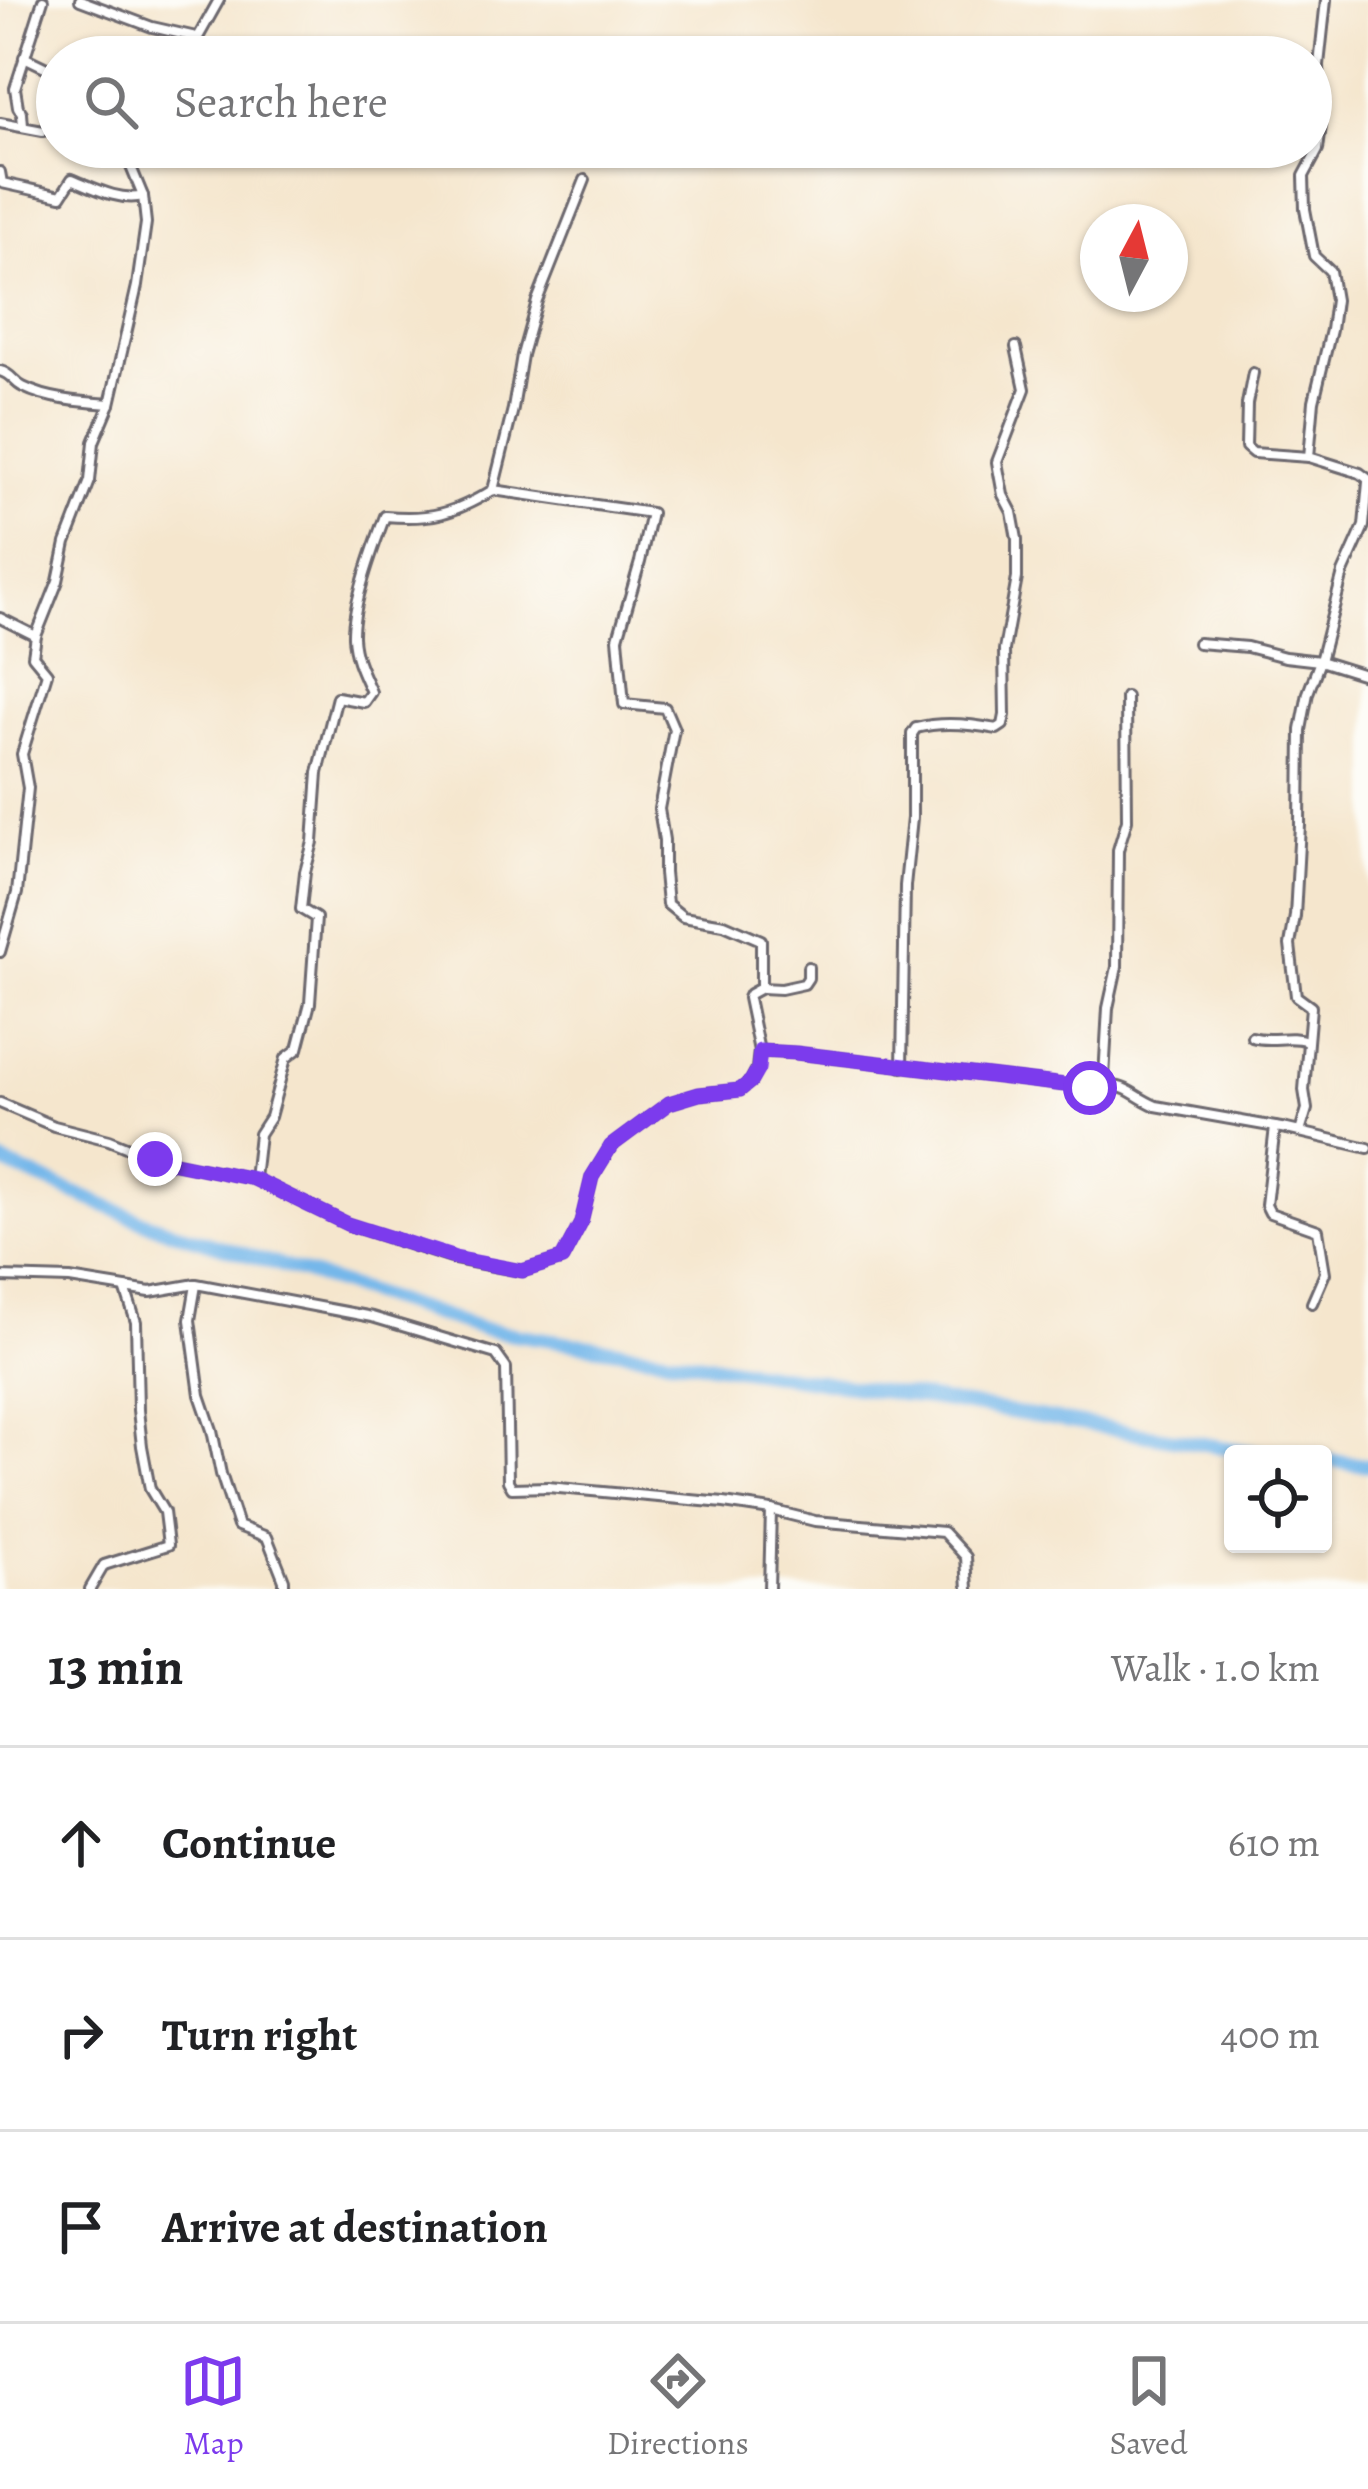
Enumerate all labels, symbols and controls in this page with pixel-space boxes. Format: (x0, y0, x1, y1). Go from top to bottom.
search box (36, 36, 1332, 168)
icon: search (78, 69, 144, 135)
text: Search here (174, 71, 388, 133)
north arrow (1080, 204, 1188, 312)
route start (1063, 1061, 1117, 1115)
route end (128, 1132, 182, 1186)
map controls (1224, 1445, 1332, 1553)
button: locate (1224, 1445, 1332, 1553)
text: 13 min (48, 1632, 183, 1702)
text: Walk · 1.0 km (1111, 1641, 1320, 1694)
icon: ahead (48, 1810, 114, 1876)
text: Continue (162, 1812, 336, 1874)
text: 610 m (1228, 1816, 1320, 1869)
icon: right (48, 2002, 114, 2068)
text: Turn right (162, 2004, 357, 2066)
text: 400 m (1221, 2008, 1320, 2061)
icon: arrive (48, 2194, 114, 2260)
text: Arrive at destination (162, 2196, 548, 2258)
tab: Map (180, 2348, 246, 2465)
tab: Directions (607, 2348, 749, 2465)
tab: Saved (1109, 2348, 1188, 2465)

